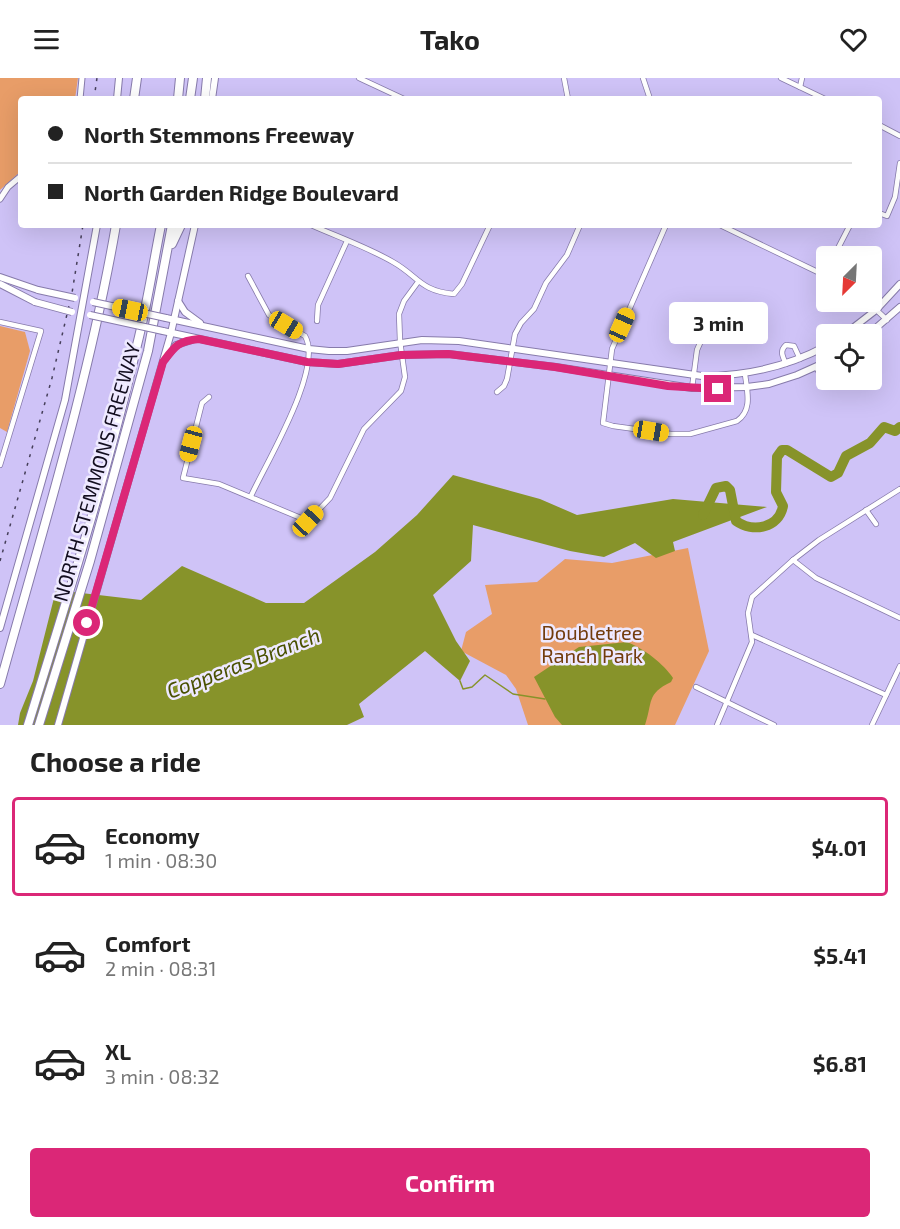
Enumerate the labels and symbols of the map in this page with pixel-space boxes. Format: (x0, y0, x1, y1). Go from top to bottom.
north arrow (816, 246, 882, 312)
car (111, 297, 149, 323)
callout: 3 min (668, 302, 768, 344)
car (606, 305, 638, 345)
car (266, 308, 306, 342)
street label: NORTH STEMMONS FREEWAY (48, 339, 145, 604)
route end (704, 375, 731, 402)
car (632, 419, 670, 443)
car (178, 424, 204, 464)
car (289, 502, 327, 540)
route start (73, 609, 100, 636)
park label: Doubletree Ranch Park (541, 620, 643, 667)
water label: Copperas Branch (163, 621, 323, 703)

